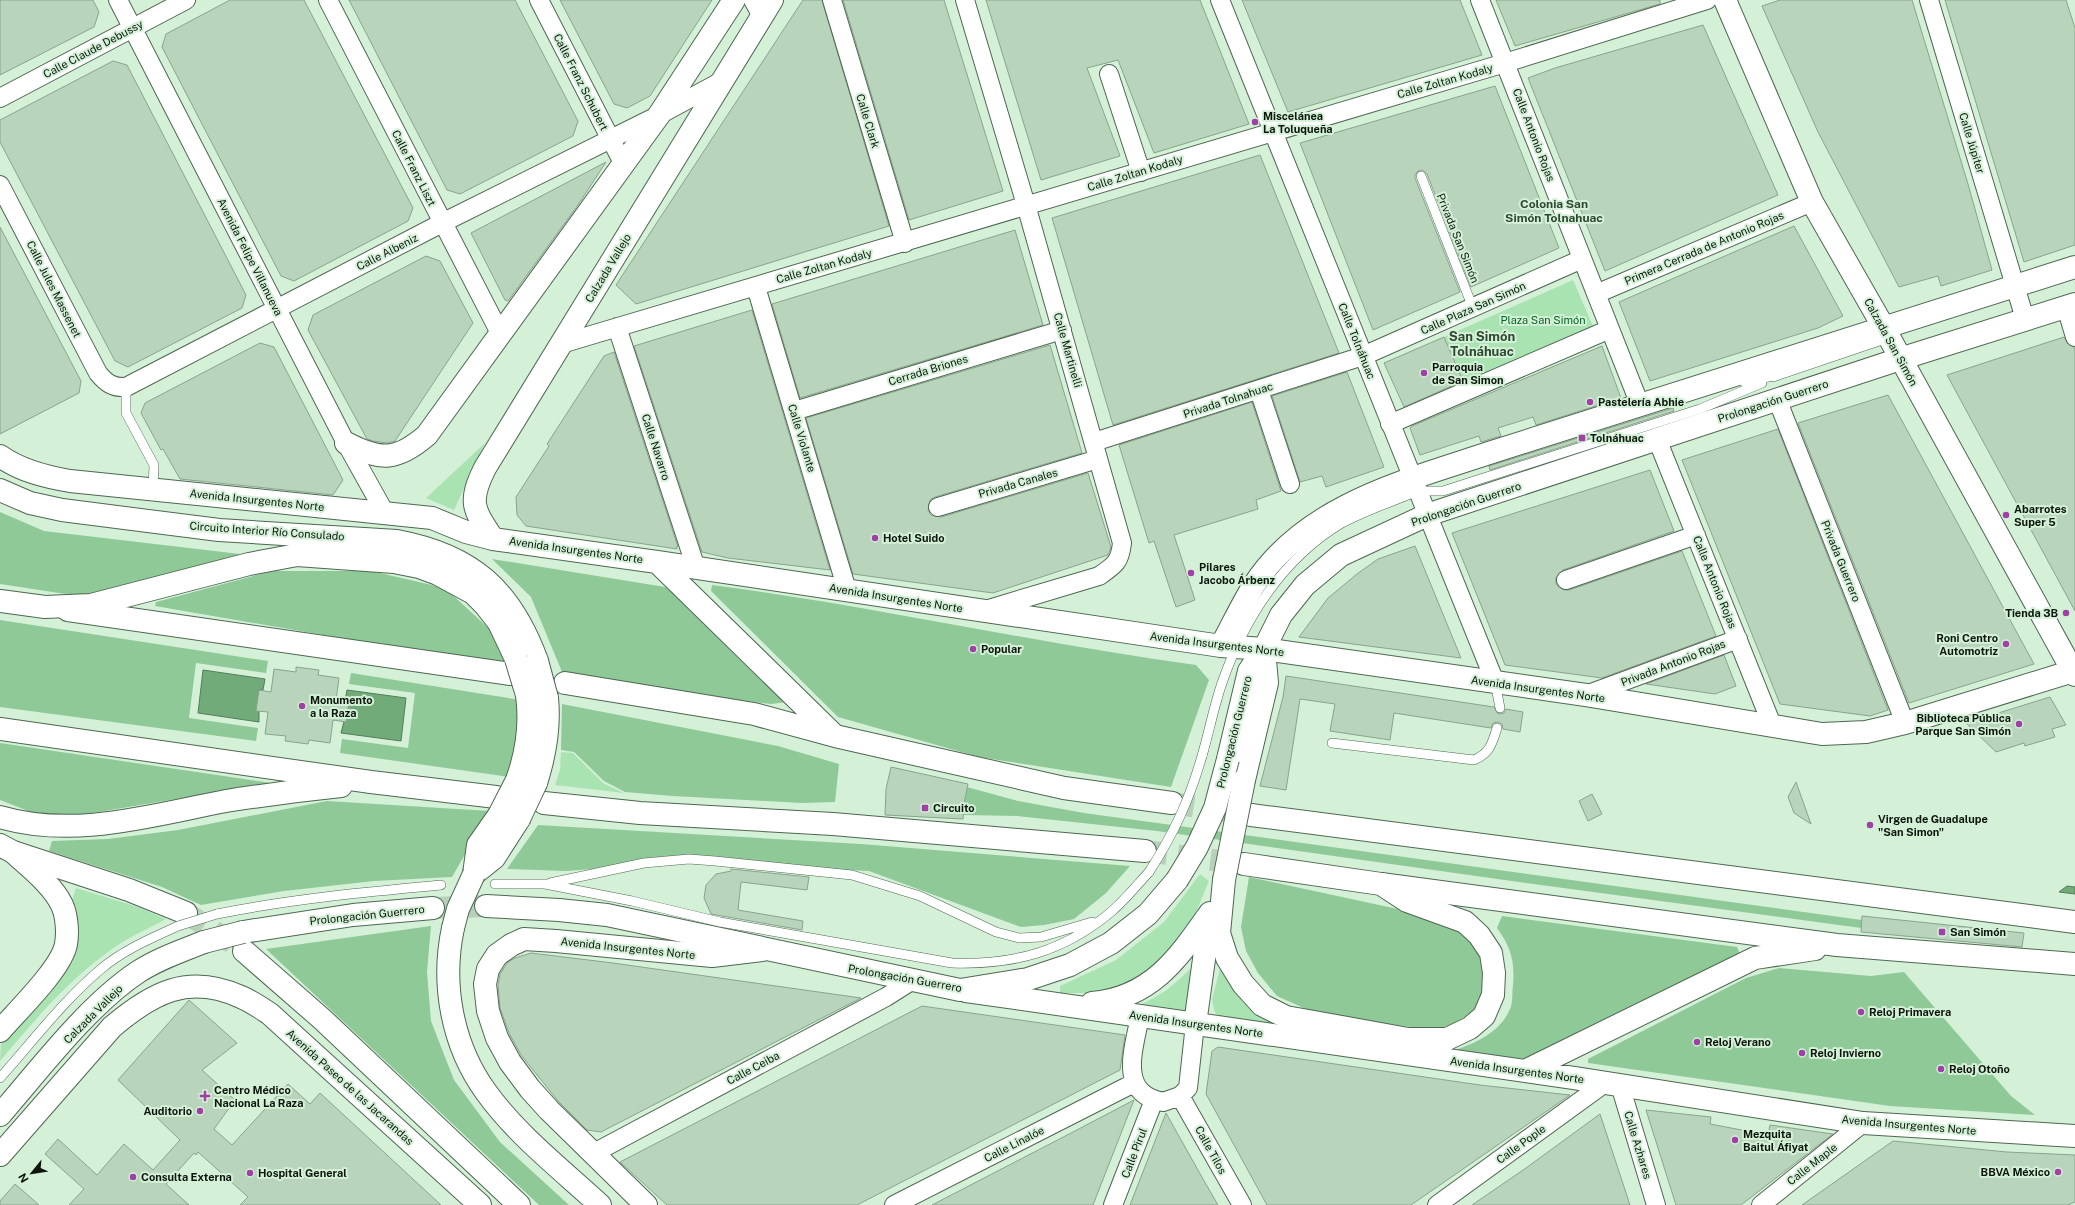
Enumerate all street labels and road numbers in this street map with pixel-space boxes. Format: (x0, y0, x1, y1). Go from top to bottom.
street label: Calle Claude Debussy (41, 18, 145, 80)
street label: Calle Franz Schubert (551, 32, 611, 132)
street label: Calle Zoltan Kodaly (1396, 62, 1494, 100)
street label: Calle Antonio Rojas (1511, 87, 1557, 184)
street label: Calle Clark (854, 92, 882, 150)
street label: Calle Júpiter (1957, 111, 1987, 175)
street label: Calle Franz Liszt (390, 128, 438, 208)
street label: Calle Zoltan Kodaly (1086, 153, 1184, 193)
street label: Privada San Simón (1435, 191, 1481, 285)
street label: Avenida Felipe Villanueva (215, 196, 285, 318)
street label: Primera Cerrada de Antonio Rojas (1623, 209, 1786, 287)
street label: Calle Albeniz (354, 231, 420, 273)
street label: Calzada Vallejo (583, 231, 633, 305)
street label: Calle Jules Massenet (24, 239, 84, 339)
street label: Calle Zoltan Kodaly (775, 247, 873, 285)
street label: Calle Plaza San Simón (1419, 279, 1527, 337)
street label: Calzada San Simón (1862, 296, 1920, 388)
street label: Calle Tolnáhuac (1336, 301, 1378, 381)
street label: Calle Martinelli (1052, 311, 1084, 389)
street label: Cerrada Briones (887, 352, 970, 388)
street label: Prolongación Guerrero (1716, 377, 1830, 425)
street label: Privada Tolnahuac (1182, 380, 1274, 420)
street label: Calle Violante (786, 403, 818, 473)
street label: Calle Navarro (640, 412, 672, 482)
street label: Privada Canales (977, 466, 1059, 500)
street label: Prolongación Guerrero (1409, 480, 1523, 528)
street label: Avenida Insurgentes Norte (189, 487, 325, 513)
street label: Privada Guerrero (1819, 519, 1863, 603)
street label: Circuito Interior Río Consulado (189, 520, 345, 542)
street label: Calle Antonio Rojas (1691, 534, 1739, 630)
street label: Avenida Insurgentes Norte (508, 535, 644, 565)
street label: Avenida Insurgentes Norte (828, 581, 964, 615)
street label: Avenida Insurgentes Norte (1149, 630, 1285, 658)
street label: Privada Antonio Rojas (1619, 637, 1727, 688)
street label: Prolongación Guerrero (1214, 674, 1254, 790)
street label: Avenida Insurgentes Norte (1470, 674, 1606, 704)
street label: Prolongación Guerrero (309, 903, 425, 927)
street label: Avenida Insurgentes Norte (560, 935, 696, 961)
street label: Prolongación Guerrero (847, 962, 963, 994)
street label: Calzada Vallejo (61, 982, 125, 1046)
street label: Avenida Insurgentes Norte (1128, 1009, 1264, 1039)
street label: Avenida Paseo de las Jacarandas (284, 1027, 416, 1147)
street label: Calle Ceiba (725, 1049, 781, 1087)
street label: Avenida Insurgentes Norte (1449, 1055, 1585, 1085)
street label: Calle Azhares (1622, 1110, 1654, 1181)
street label: Avenida Insurgentes Norte (1841, 1113, 1977, 1137)
street label: Calle Pople (1494, 1122, 1548, 1166)
street label: Calle Linalóe (982, 1124, 1046, 1164)
street label: Calle Tilos (1193, 1124, 1229, 1176)
street label: Calle Pirul (1119, 1126, 1149, 1180)
street label: Calle Maple (1785, 1141, 1839, 1187)

